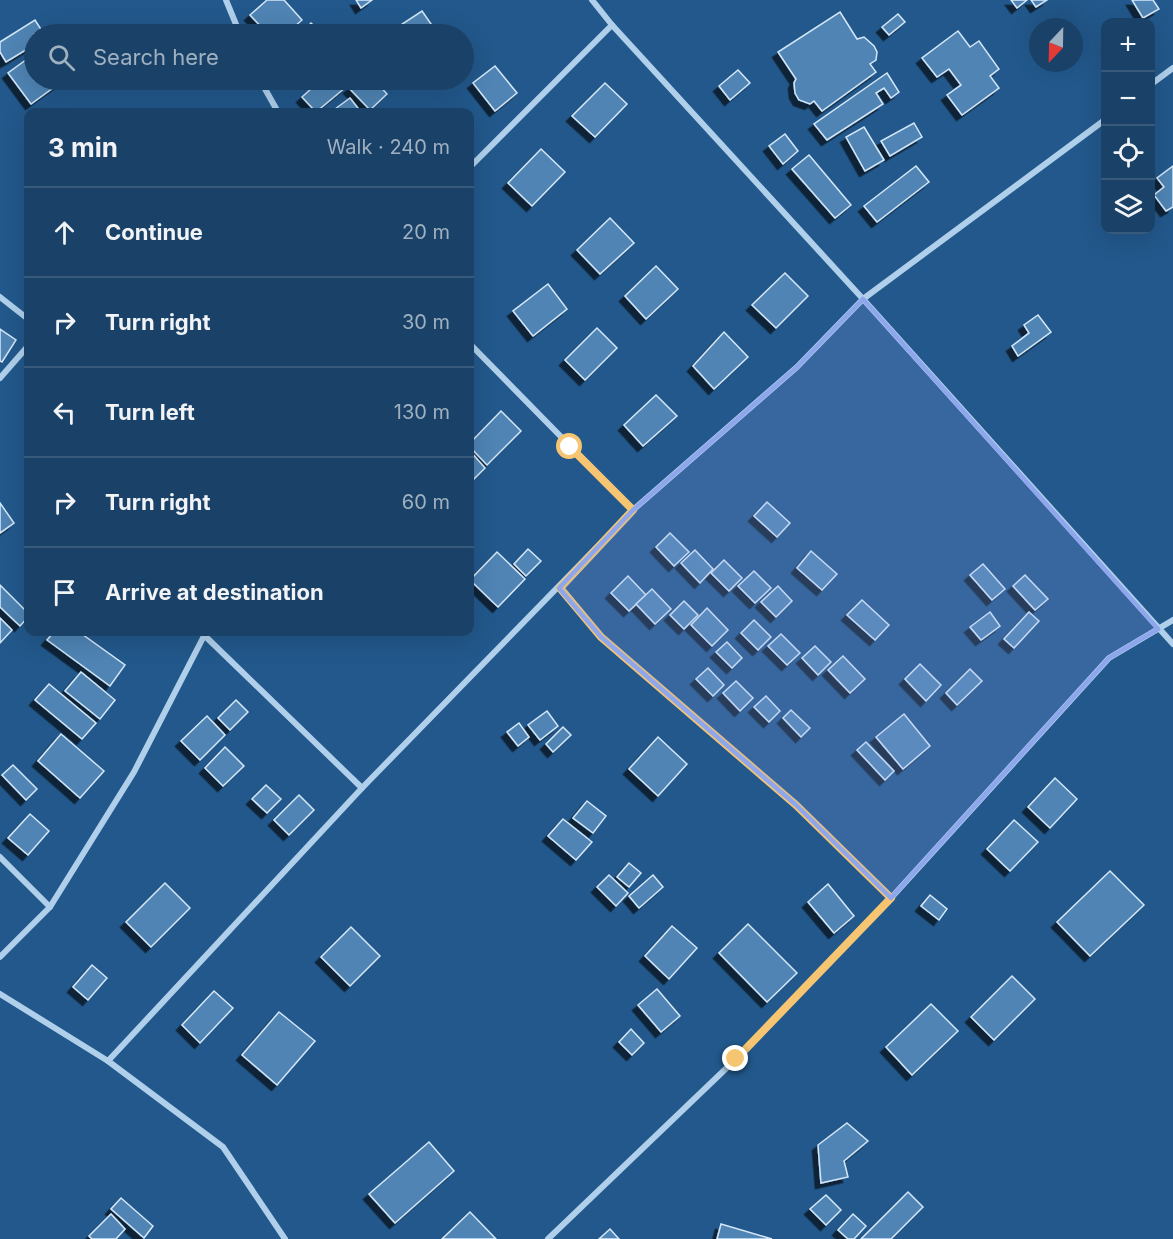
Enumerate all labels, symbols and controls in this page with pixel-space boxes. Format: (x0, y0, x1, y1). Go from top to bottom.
north arrow (1029, 18, 1083, 72)
map controls (1101, 18, 1155, 234)
button: + (1101, 18, 1155, 72)
search box (24, 24, 474, 90)
icon: search (45, 41, 78, 74)
text: Search here (93, 44, 219, 70)
button: − (1101, 72, 1155, 126)
button: locate (1101, 126, 1155, 180)
text: 3 min (48, 132, 118, 163)
text: Walk · 240 m (327, 135, 450, 159)
button: layers (1101, 180, 1155, 234)
icon: ahead (48, 216, 81, 249)
text: Continue (105, 219, 203, 245)
text: 20 m (402, 220, 450, 244)
icon: right (48, 306, 81, 339)
text: Turn right (105, 309, 211, 335)
text: 30 m (402, 310, 450, 334)
icon: left (48, 396, 81, 429)
text: Turn left (105, 399, 195, 425)
text: 130 m (394, 400, 450, 424)
route start (556, 433, 582, 459)
icon: right (48, 486, 81, 519)
text: Turn right (105, 489, 211, 515)
text: 60 m (402, 490, 450, 514)
icon: arrive (48, 576, 81, 609)
text: Arrive at destination (105, 579, 324, 605)
route end (722, 1045, 748, 1071)

